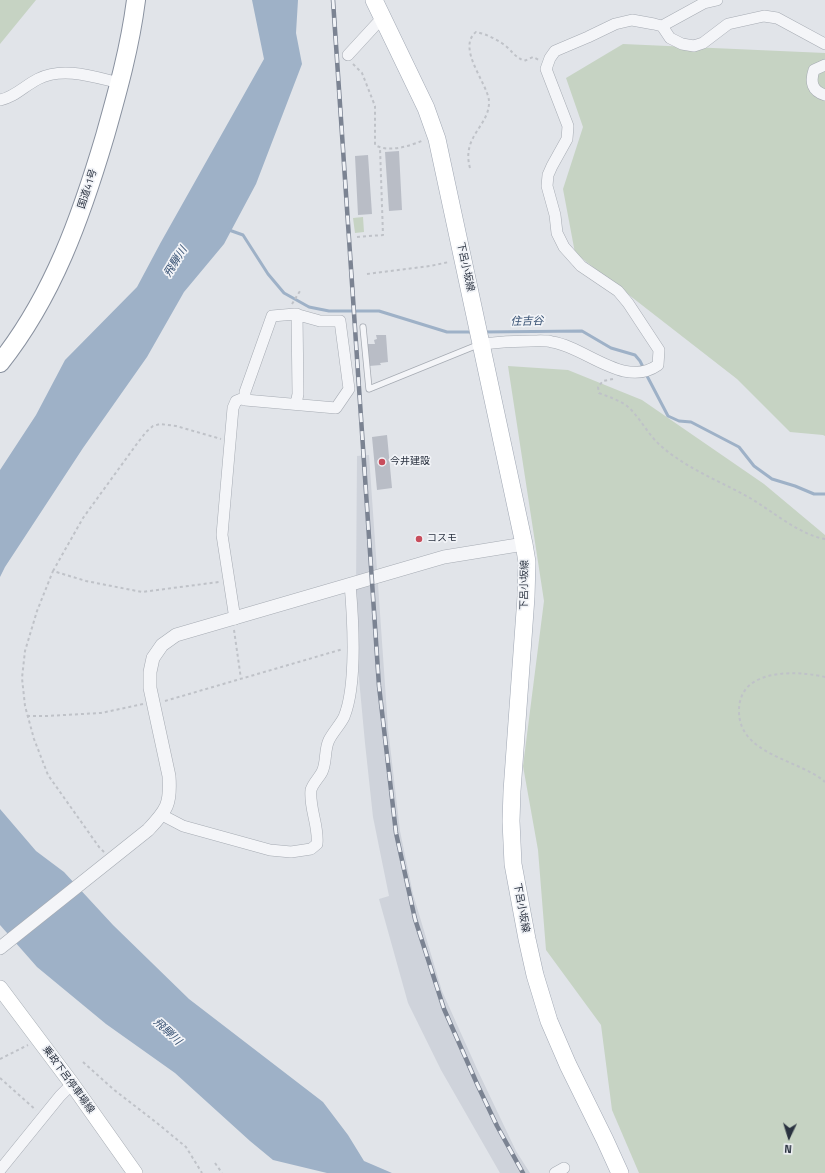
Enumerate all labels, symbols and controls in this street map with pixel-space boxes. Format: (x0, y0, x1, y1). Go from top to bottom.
street label: 国道41号 (76, 168, 100, 210)
street label: 下呂小坂線 (454, 241, 476, 293)
water label: 飛騨川 (162, 245, 190, 279)
water label: 住吉谷 (510, 315, 544, 329)
place label: 今井建設 (390, 456, 430, 468)
marker: 今井建設 (377, 457, 387, 467)
place label: コスモ (427, 533, 457, 545)
marker: コスモ (414, 534, 424, 544)
street label: 下呂小坂線 (519, 560, 531, 610)
street label: 下呂小坂線 (511, 882, 531, 934)
water label: 飛騨川 (150, 1016, 184, 1048)
street label: 乗政下呂停車場線 (40, 1044, 96, 1116)
north arrow (769, 1117, 809, 1157)
text: N (784, 1141, 793, 1157)

